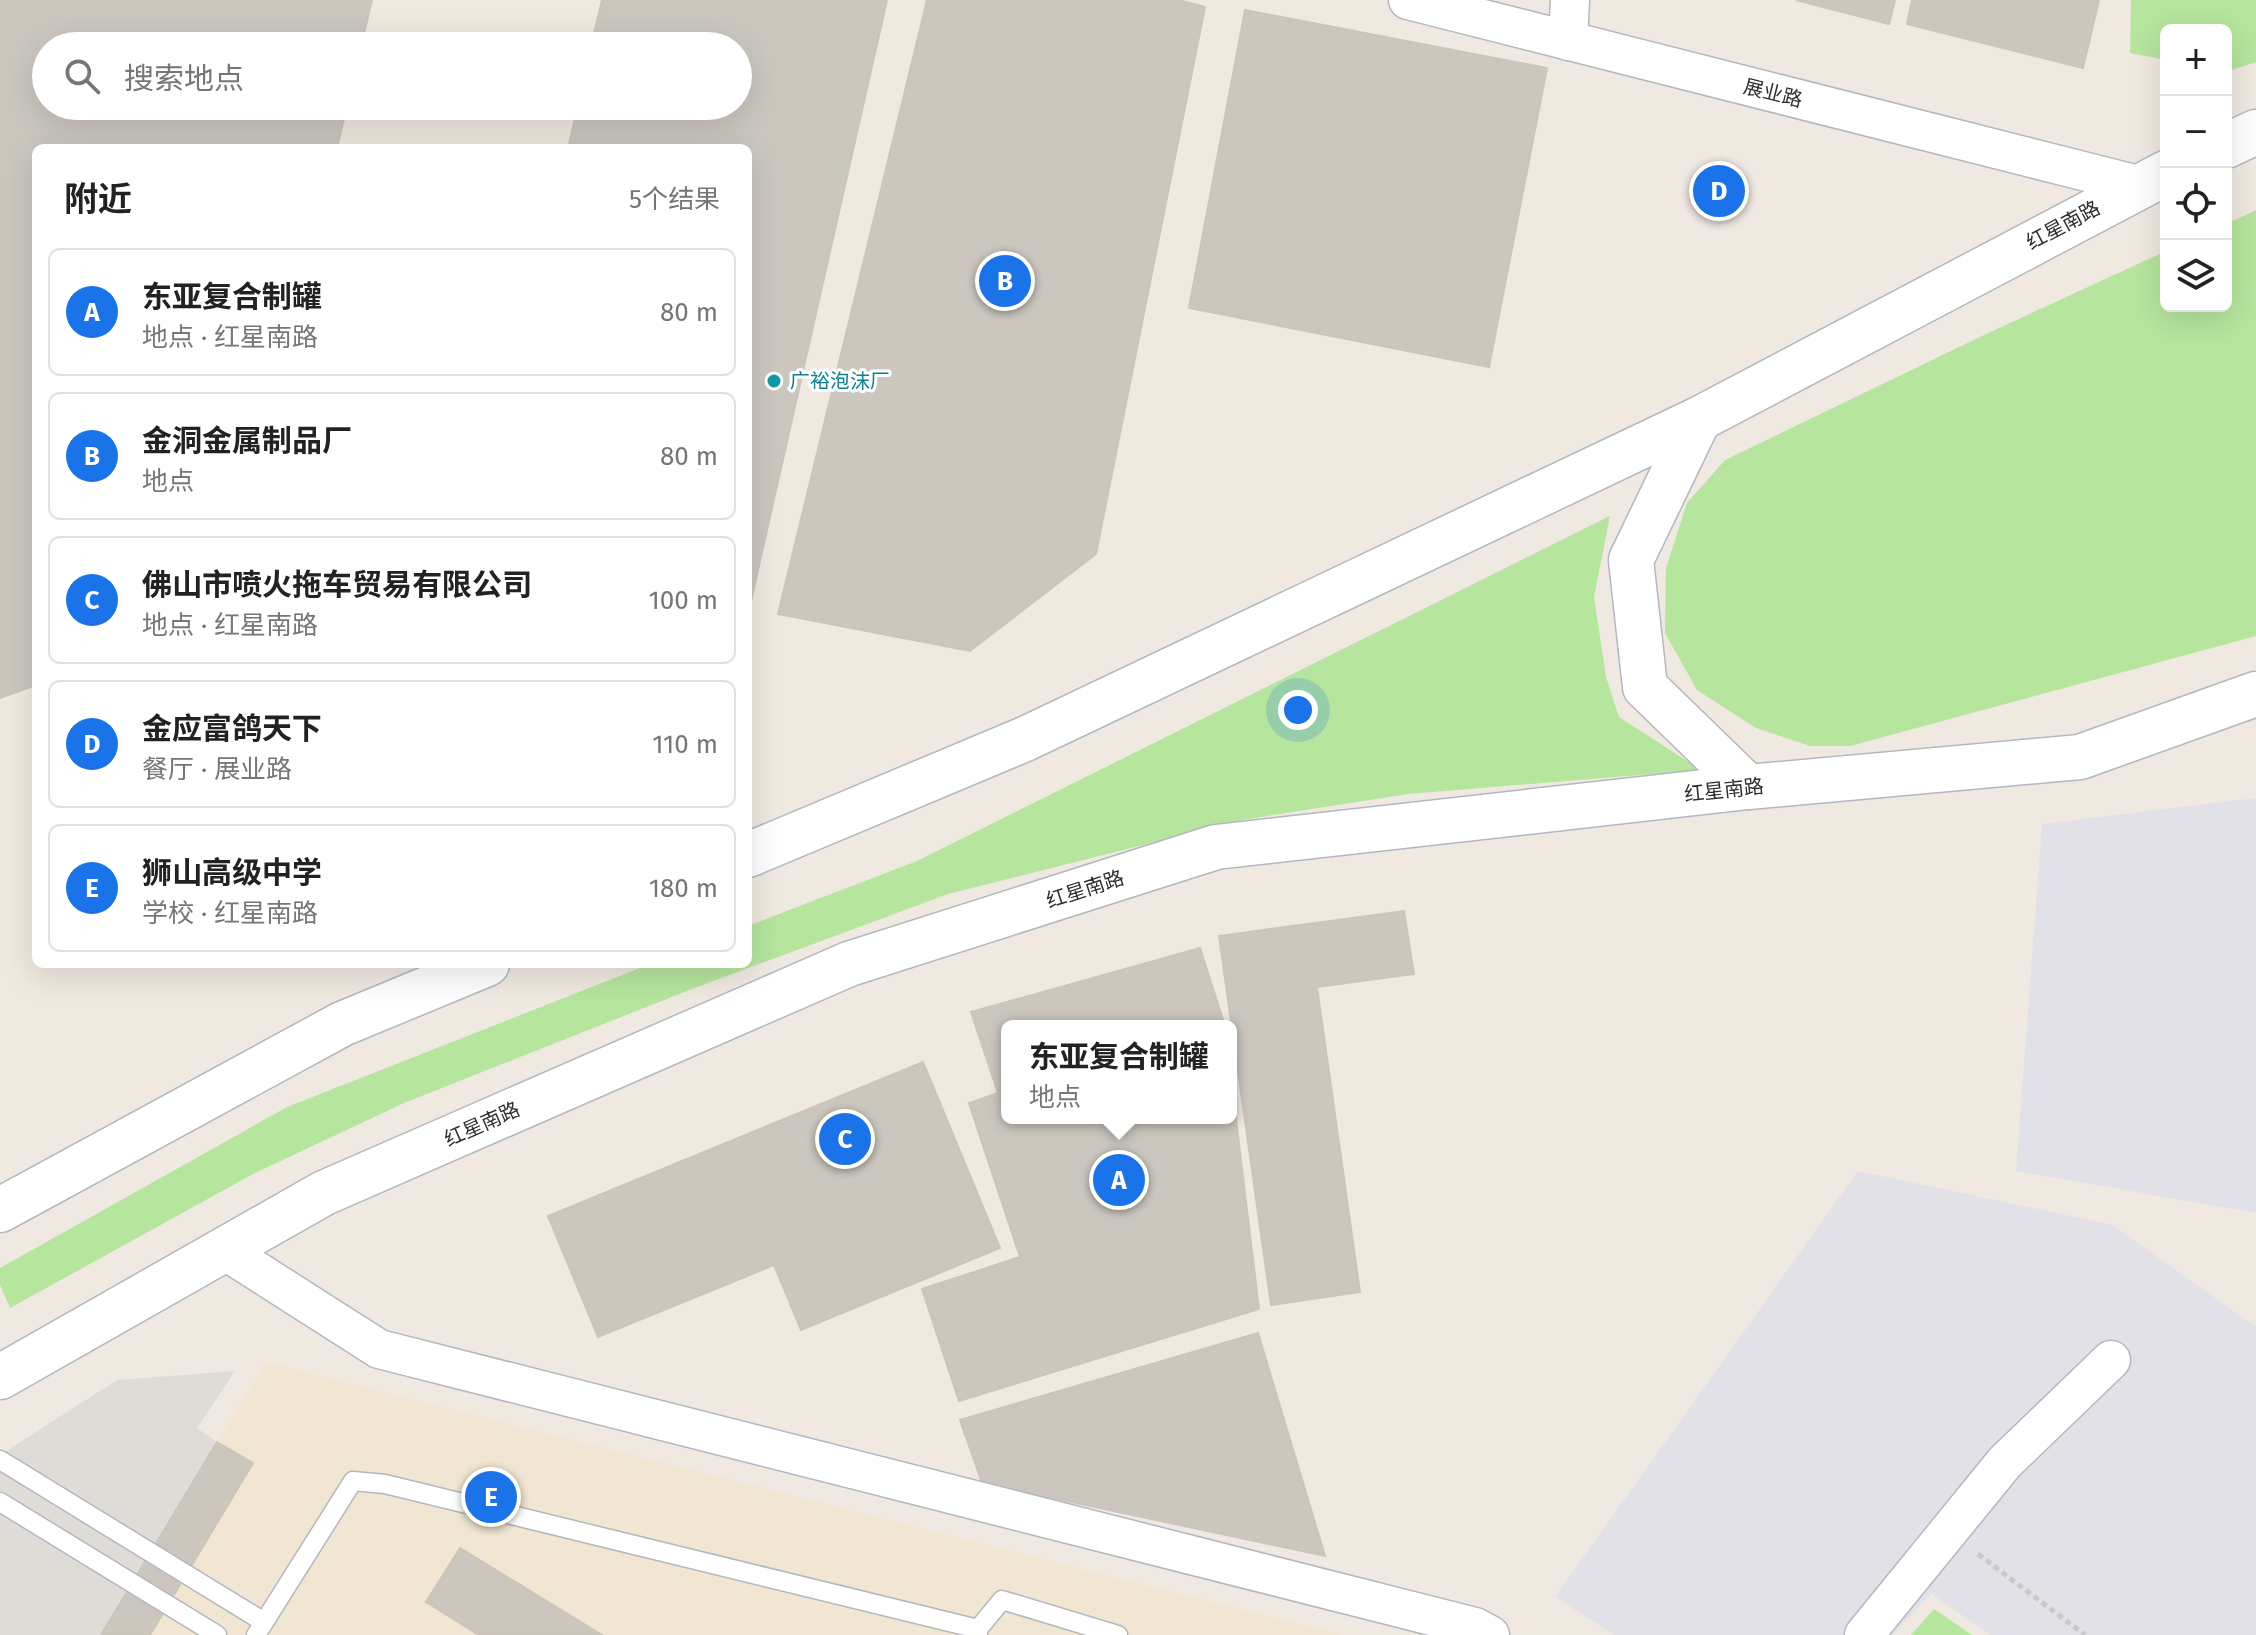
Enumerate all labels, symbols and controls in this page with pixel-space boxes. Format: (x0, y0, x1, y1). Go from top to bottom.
map controls (2160, 24, 2232, 312)
button: + (2160, 24, 2232, 96)
search box (32, 32, 752, 120)
icon: search (60, 54, 104, 98)
text: 搜索地点 (124, 61, 244, 97)
street label: 展业路 (1741, 74, 1805, 112)
button: − (2160, 96, 2232, 168)
pin: D (1693, 161, 1745, 221)
button: locate (2160, 168, 2232, 240)
text: 附近 (64, 179, 132, 220)
text: 5个结果 (629, 184, 720, 215)
street label: 红星南路 (2022, 196, 2104, 254)
button: layers (2160, 240, 2232, 312)
pin: B (979, 251, 1031, 311)
text: 东亚复合制罐 (142, 279, 322, 315)
text: A (84, 297, 100, 328)
text: 80 m (660, 297, 718, 328)
text: 地点 · 红星南路 (142, 322, 318, 353)
place label: 广裕泡沫厂 (790, 369, 890, 393)
marker: 广裕泡沫厂 (765, 372, 783, 390)
text: 金洞金属制品厂 (142, 423, 352, 459)
text: B (84, 441, 100, 472)
text: 80 m (660, 441, 718, 472)
text: 地点 (142, 466, 194, 497)
text: 佛山市喷火拖车贸易有限公司 (142, 567, 532, 603)
text: C (85, 585, 99, 616)
text: 100 m (649, 585, 718, 616)
text: 地点 · 红星南路 (142, 610, 318, 641)
your location (1278, 690, 1318, 730)
text: 金应富鸽天下 (142, 711, 322, 747)
text: D (84, 729, 100, 760)
text: 110 m (652, 729, 718, 760)
text: 餐厅 · 展业路 (142, 754, 292, 785)
street label: 红星南路 (1683, 774, 1765, 806)
text: 狮山高级中学 (142, 855, 322, 891)
street label: 红星南路 (1043, 865, 1127, 913)
text: E (85, 873, 99, 904)
text: 180 m (649, 873, 718, 904)
text: 学校 · 红星南路 (142, 898, 318, 929)
popup (1001, 1020, 1237, 1124)
text: 东亚复合制罐 (1029, 1039, 1209, 1075)
text: 地点 (1029, 1082, 1081, 1113)
street label: 红星南路 (441, 1097, 523, 1151)
pin: C (819, 1109, 871, 1169)
pin: A (1093, 1150, 1145, 1210)
pin: E (465, 1467, 517, 1527)

